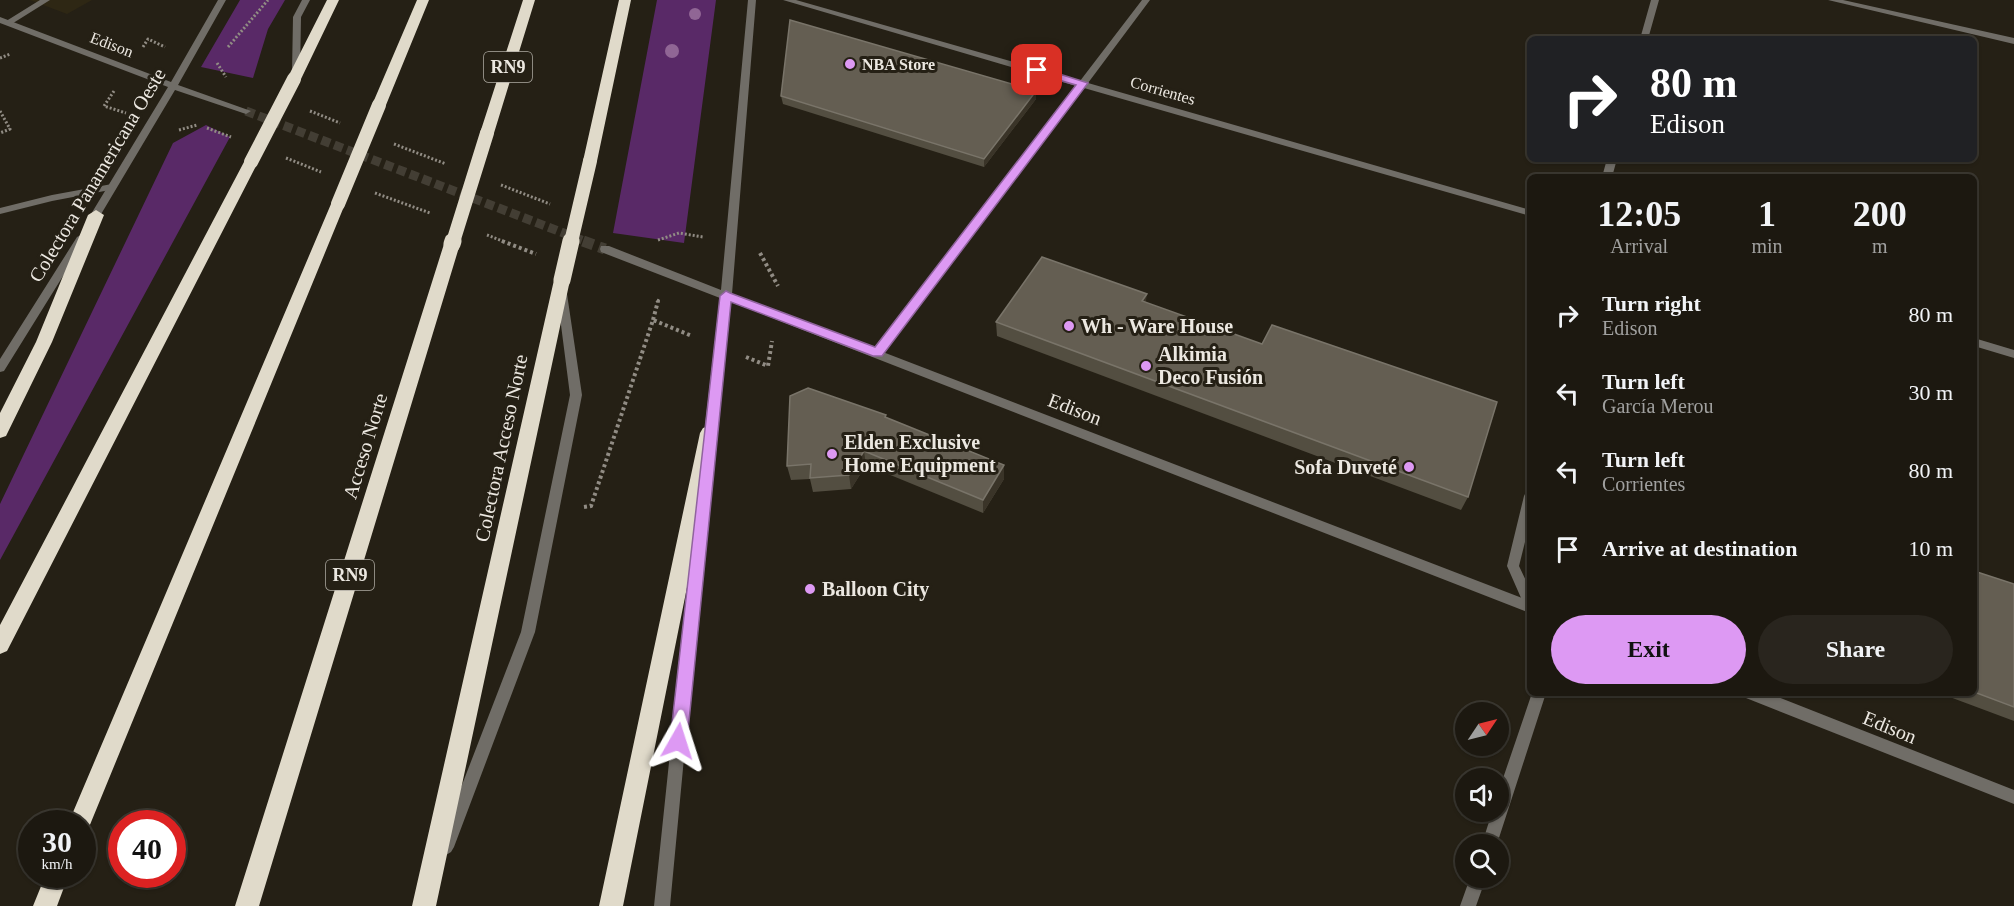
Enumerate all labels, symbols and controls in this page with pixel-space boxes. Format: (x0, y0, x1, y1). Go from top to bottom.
street label: Edison (88, 29, 136, 60)
pin (1011, 44, 1062, 95)
road number: RN9 (484, 52, 532, 82)
icon: arrive (1020, 53, 1053, 86)
place label: NBA Store (862, 56, 935, 73)
marker: NBA Store (843, 57, 857, 71)
icon: right (1551, 60, 1629, 138)
text: 80 m (1650, 60, 1738, 106)
street label: Colectora Panamericana Oeste (24, 64, 170, 286)
street label: Corrientes (1128, 73, 1197, 108)
text: Edison (1650, 109, 1725, 139)
text: 12:05 (1597, 194, 1681, 234)
text: 1 (1758, 194, 1776, 234)
text: 200 (1853, 194, 1907, 234)
text: Arrival (1610, 235, 1668, 257)
text: min (1751, 235, 1783, 257)
text: m (1872, 235, 1888, 257)
text: Turn right (1602, 291, 1701, 316)
icon: right (1551, 299, 1584, 332)
text: 80 m (1908, 302, 1953, 327)
place label: Wh - Ware House (1081, 315, 1233, 337)
text: Edison (1602, 317, 1658, 339)
marker: Wh - Ware House (1062, 319, 1076, 333)
place label: Alkimia Deco Fusión (1158, 343, 1263, 388)
street label: Colectora Acceso Norte (470, 352, 532, 544)
marker: Alkimia Deco Fusión (1139, 359, 1153, 373)
text: Turn left (1602, 369, 1685, 394)
icon: left (1551, 377, 1584, 410)
text: 30 m (1908, 380, 1953, 405)
street label: Edison (1045, 389, 1105, 429)
street label: Acceso Norte (338, 390, 392, 502)
text: García Merou (1602, 395, 1714, 417)
place label: Elden Exclusive Home Equipment (844, 431, 996, 477)
marker: Elden Exclusive Home Equipment (825, 447, 839, 461)
text: Turn left (1602, 447, 1685, 472)
icon: left (1551, 455, 1584, 488)
place label: Sofa Duveté (1294, 456, 1397, 478)
text: 80 m (1908, 458, 1953, 483)
marker: Sofa Duveté (1402, 460, 1416, 474)
text: Corrientes (1602, 473, 1685, 495)
icon: arrive (1551, 533, 1584, 566)
text: Arrive at destination (1602, 536, 1798, 561)
text: 10 m (1908, 536, 1953, 561)
road number: RN9 (326, 560, 374, 590)
place label: Balloon City (822, 578, 929, 601)
marker: Balloon City (803, 582, 817, 596)
button: Exit (1551, 615, 1746, 684)
button: Share (1758, 615, 1953, 684)
north arrow (1455, 702, 1509, 756)
map controls (1455, 702, 1509, 888)
street label: Edison (1860, 706, 1920, 748)
position arrow (646, 709, 710, 773)
button: sound (1455, 768, 1509, 822)
speed limit sign: 40 (108, 810, 186, 888)
text: 30 (42, 825, 72, 858)
button: search (1455, 834, 1509, 888)
text: km/h (42, 856, 72, 872)

